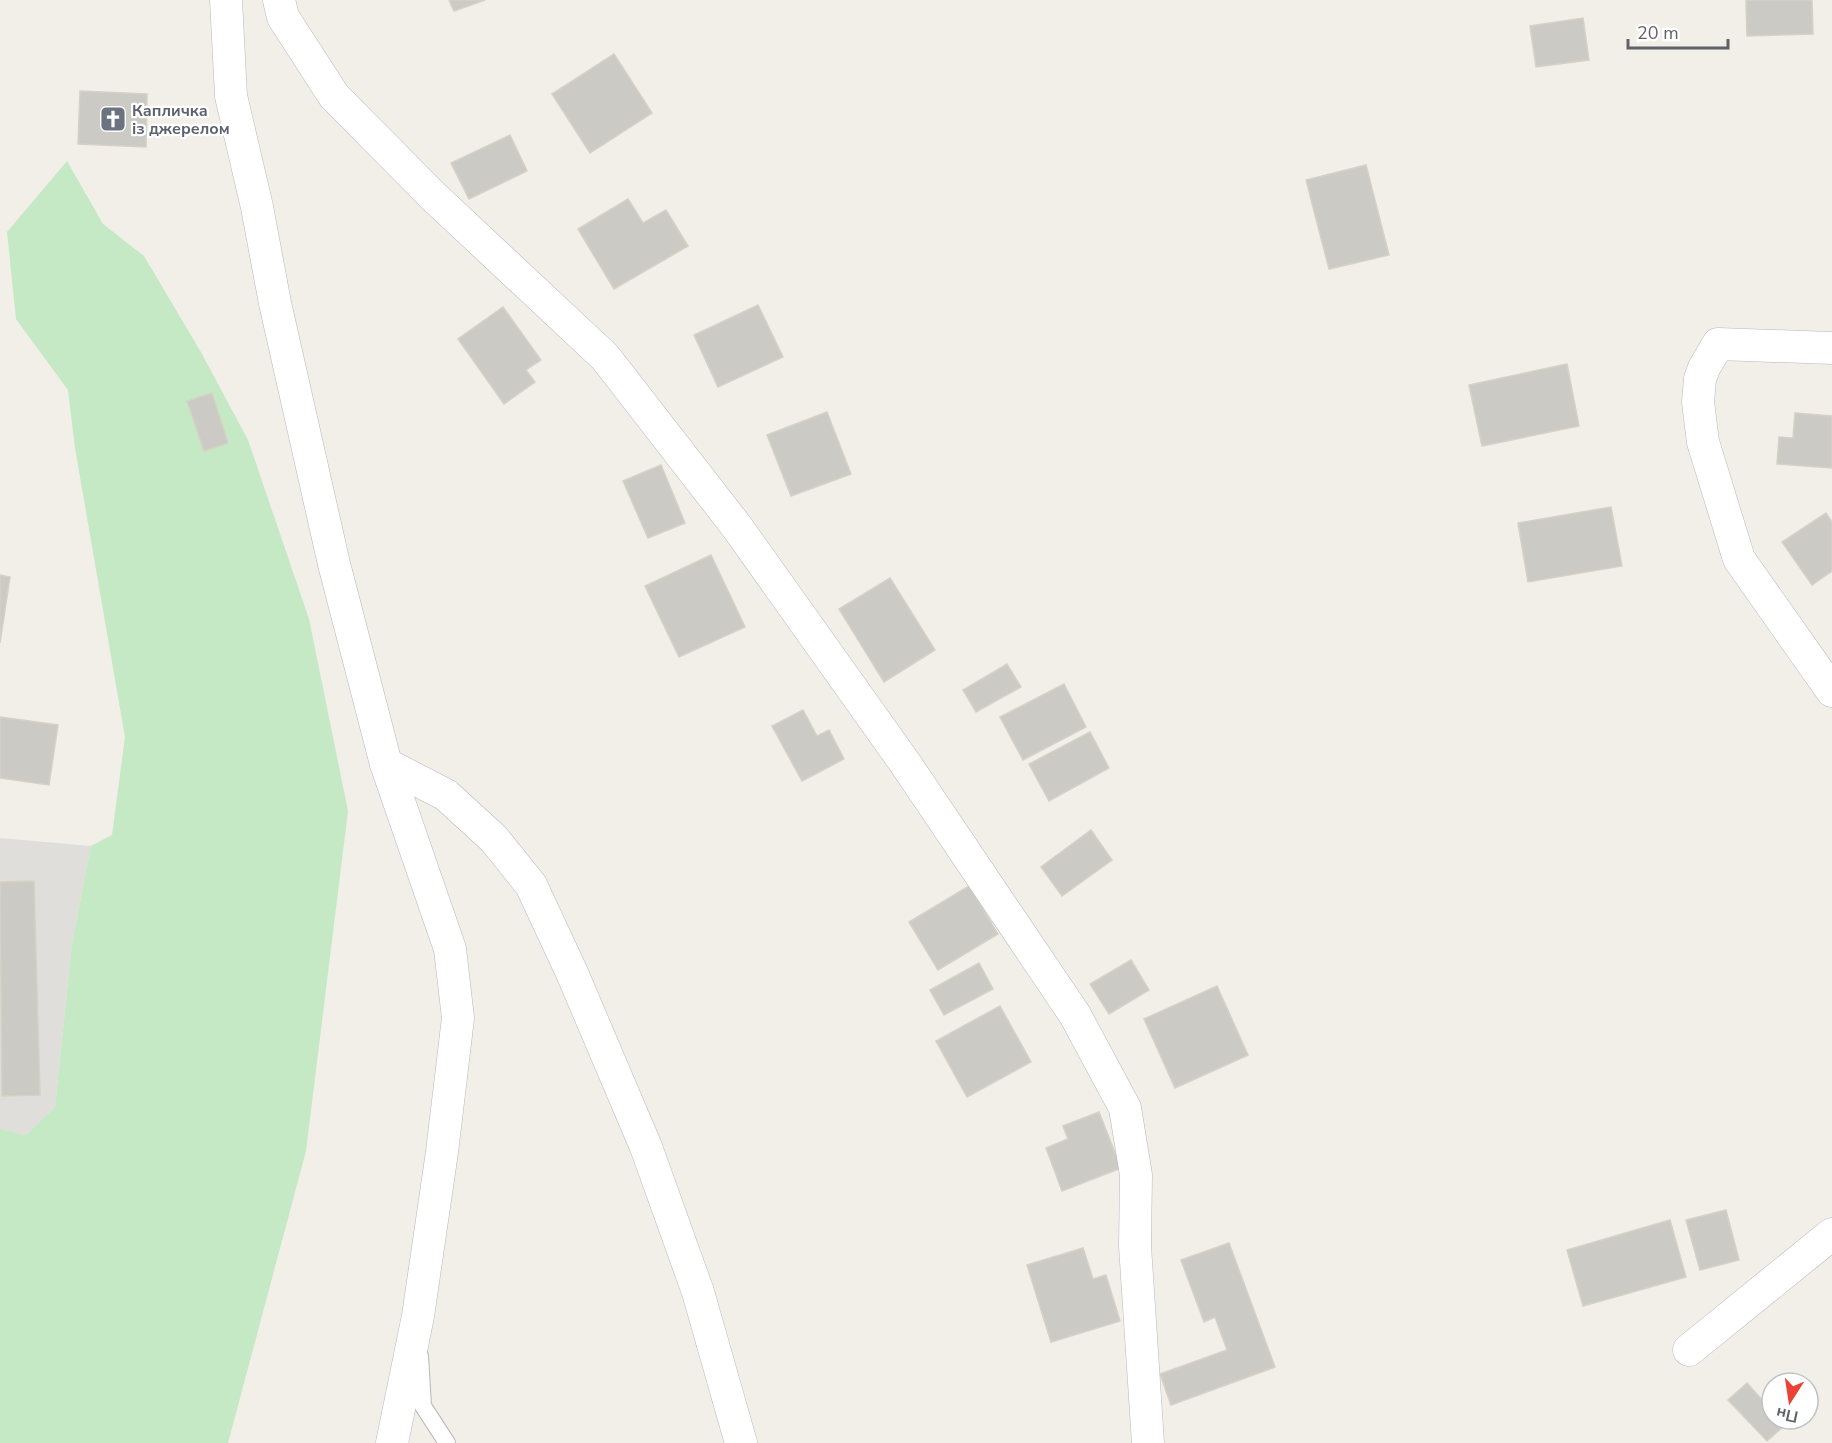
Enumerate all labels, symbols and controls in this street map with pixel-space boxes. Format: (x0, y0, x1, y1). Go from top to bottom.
scale bar (1628, 12, 1728, 50)
text: 20 m (1637, 21, 1679, 45)
place label: Капличка із джерелом (132, 100, 230, 140)
church icon: Капличка із джерелом (98, 104, 128, 134)
north arrow (1760, 1371, 1820, 1431)
text: Пн (1774, 1402, 1800, 1428)

